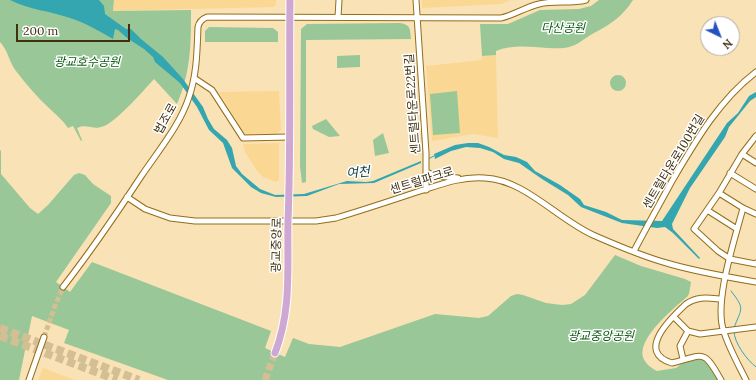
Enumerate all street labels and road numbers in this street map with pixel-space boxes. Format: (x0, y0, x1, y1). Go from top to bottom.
street label: 센트럴타운로22번길 (402, 53, 424, 155)
street label: 법조로 (152, 101, 180, 137)
street label: 센트럴타운로100번길 (640, 112, 708, 212)
street label: 센트럴파크로 (388, 164, 456, 198)
street label: 광교중앙로 (269, 217, 285, 273)

